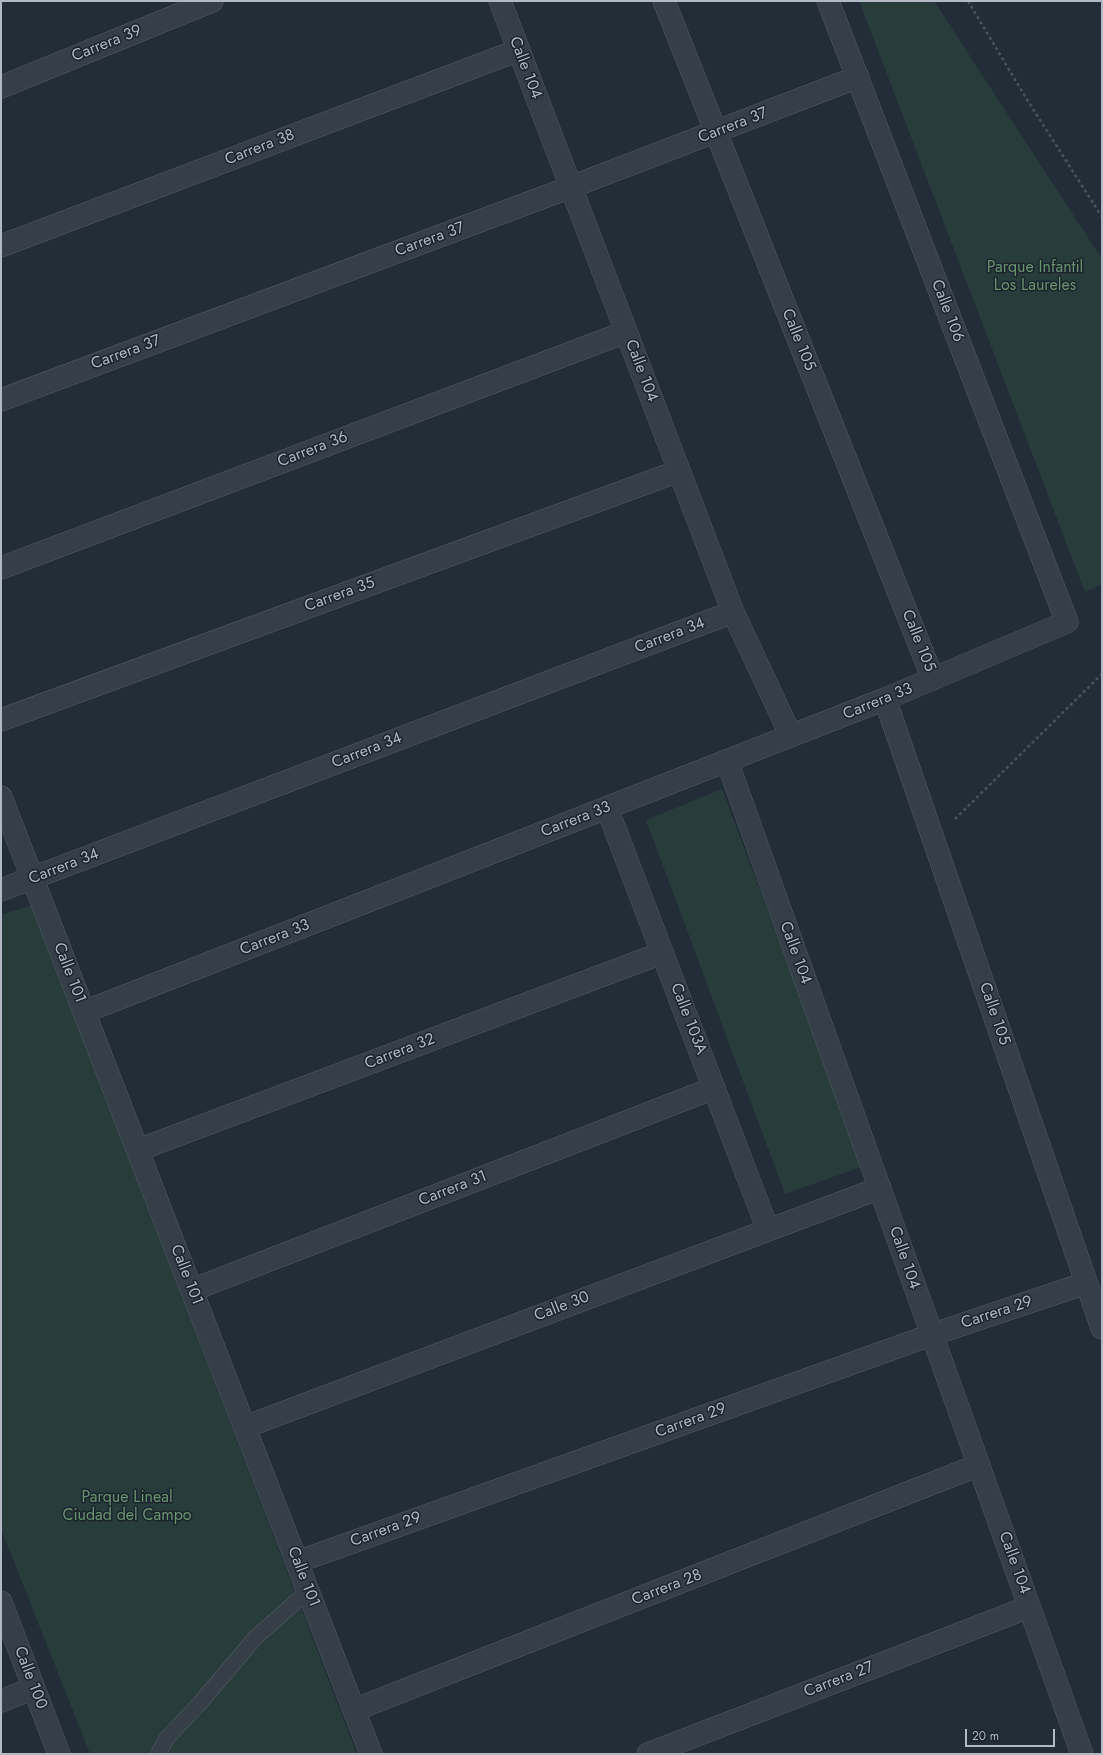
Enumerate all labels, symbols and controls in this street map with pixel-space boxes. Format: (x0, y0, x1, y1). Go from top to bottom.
street label: Carrera 39 (69, 21, 145, 67)
street label: Calle 104 (504, 34, 546, 102)
street label: Carrera 37 (696, 104, 770, 148)
street label: Carrera 38 (222, 126, 298, 170)
street label: Carrera 37 (393, 219, 467, 261)
park label: Parque Infantil Los Laureles (987, 258, 1083, 296)
street label: Calle 106 (926, 277, 968, 345)
street label: Calle 105 (777, 306, 819, 374)
street label: Carrera 37 (89, 332, 163, 374)
street label: Calle 104 (620, 337, 662, 405)
street label: Carrera 36 (275, 428, 351, 472)
street label: Carrera 35 (302, 573, 378, 617)
street label: Calle 105 (897, 607, 939, 675)
street label: Carrera 34 (632, 614, 708, 658)
street label: Carrera 33 (841, 679, 915, 725)
street label: Carrera 34 (329, 729, 405, 773)
street label: Carrera 33 (538, 798, 614, 842)
street label: Carrera 34 (26, 845, 102, 889)
street label: Carrera 33 (237, 916, 313, 960)
street label: Calle 104 (775, 919, 815, 987)
street label: Calle 101 (49, 940, 89, 1006)
street label: Calle 105 (974, 980, 1014, 1048)
street label: Calle 103A (666, 981, 710, 1057)
street label: Carrera 32 (362, 1030, 438, 1074)
street label: Carrera 31 (416, 1167, 490, 1211)
street label: Calle 104 (884, 1224, 924, 1292)
street label: Calle 101 (166, 1242, 206, 1308)
street label: Calle 30 (532, 1288, 592, 1326)
street label: Carrera 29 (959, 1292, 1035, 1334)
street label: Carrera 29 (653, 1399, 729, 1443)
park label: Parque Lineal Ciudad del Campo (62, 1488, 192, 1526)
street label: Carrera 29 (348, 1508, 424, 1552)
street label: Calle 104 (994, 1529, 1034, 1597)
street label: Calle 101 (283, 1544, 323, 1610)
street label: Carrera 28 (629, 1566, 705, 1610)
street label: Calle 100 (9, 1644, 51, 1712)
street label: Carrera 27 (801, 1658, 877, 1702)
scale bar (967, 1721, 1057, 1747)
text: 20 m (972, 1727, 999, 1745)

